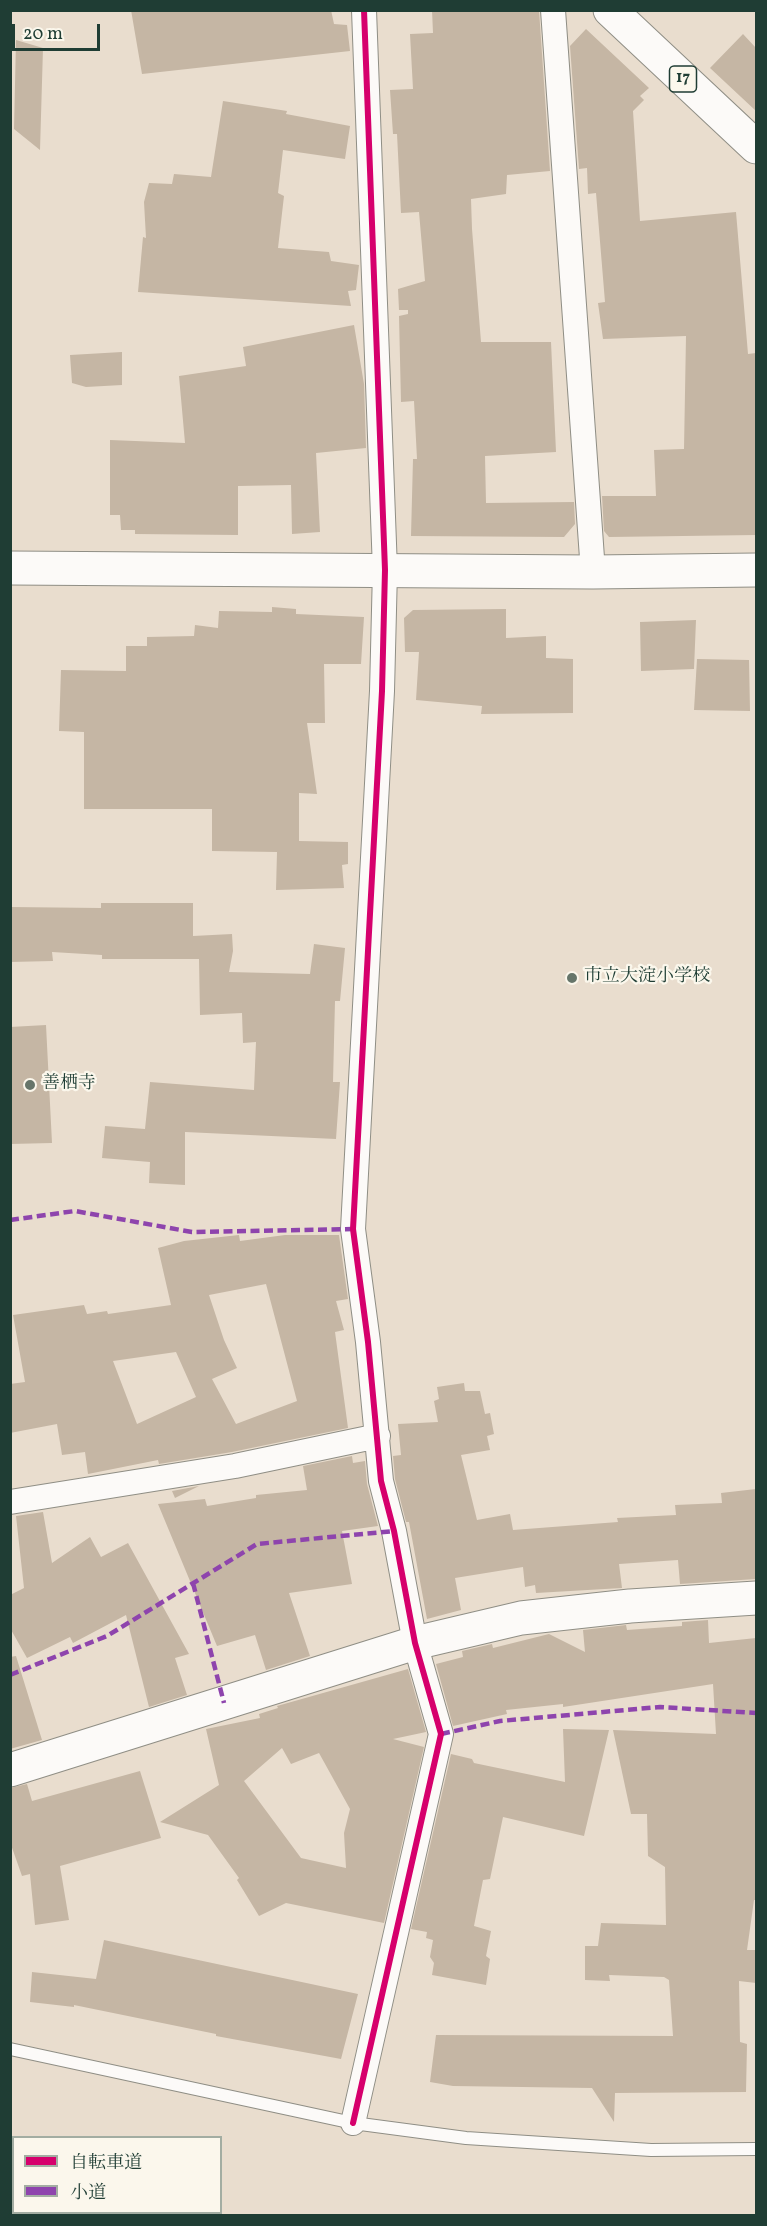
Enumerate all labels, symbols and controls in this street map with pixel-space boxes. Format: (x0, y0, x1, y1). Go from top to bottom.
scale bar (15, 12, 104, 50)
text: 20 m (23, 22, 63, 47)
road number: 17 (670, 66, 696, 92)
place label: 市立大淀小学校 (584, 967, 710, 989)
marker: 市立大淀小学校 (565, 971, 579, 985)
place label: 善栖寺 (42, 1074, 96, 1096)
marker: 善栖寺 (23, 1078, 37, 1092)
legend (12, 2136, 222, 2214)
text: 自転車道 (70, 2151, 142, 2176)
text: 小道 (70, 2181, 106, 2206)

